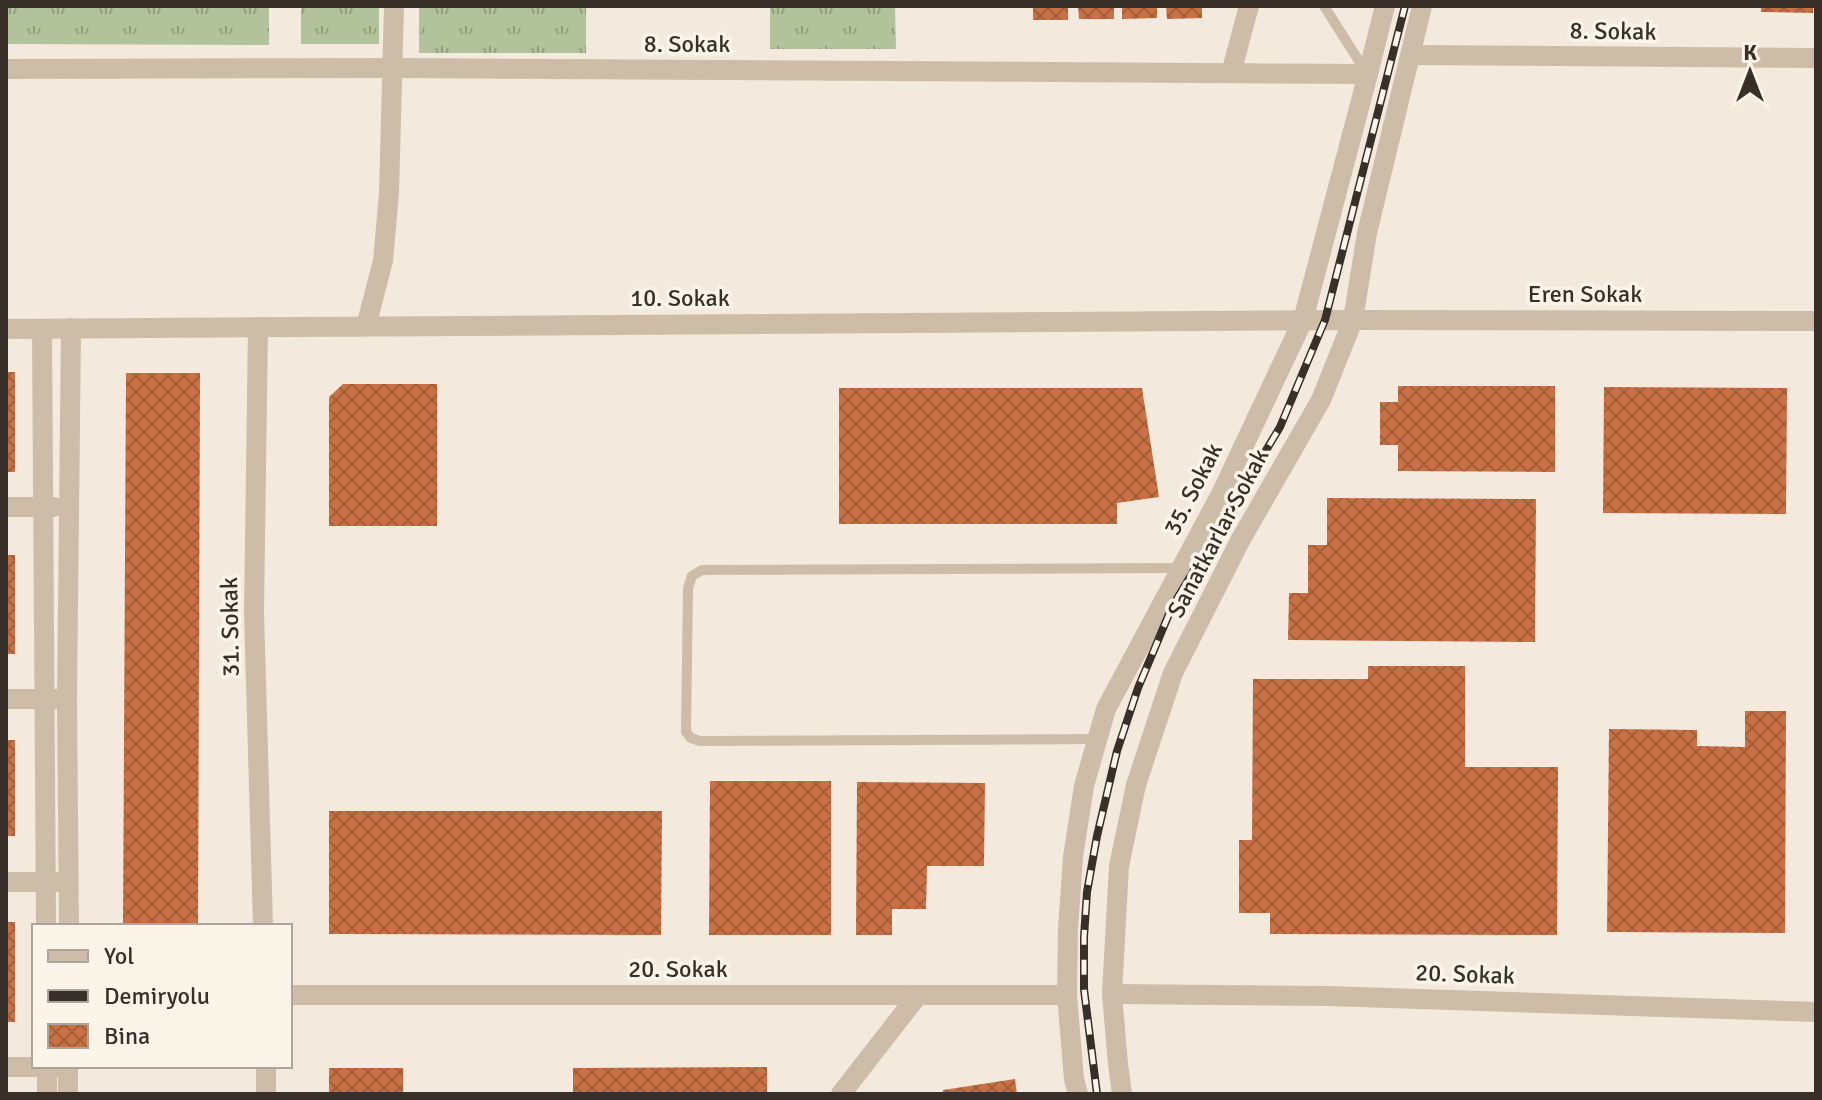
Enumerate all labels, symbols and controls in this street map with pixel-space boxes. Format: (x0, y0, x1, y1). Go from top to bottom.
street label: 8. Sokak (1569, 15, 1657, 47)
street label: 8. Sokak (644, 29, 730, 59)
north arrow (1710, 32, 1790, 112)
text: K (1743, 39, 1757, 66)
street label: Eren Sokak (1528, 279, 1642, 309)
street label: 10. Sokak (630, 283, 730, 313)
street label: 35. Sokak (1157, 438, 1229, 540)
street label: Sanatkarlar Sokak (1161, 443, 1275, 623)
street label: 31. Sokak (214, 577, 246, 677)
legend (32, 924, 292, 1068)
text: Yol (104, 941, 134, 971)
street label: 20. Sokak (628, 954, 728, 984)
street label: 20. Sokak (1415, 957, 1515, 991)
text: Demiryolu (104, 981, 210, 1011)
text: Bina (104, 1021, 150, 1051)

